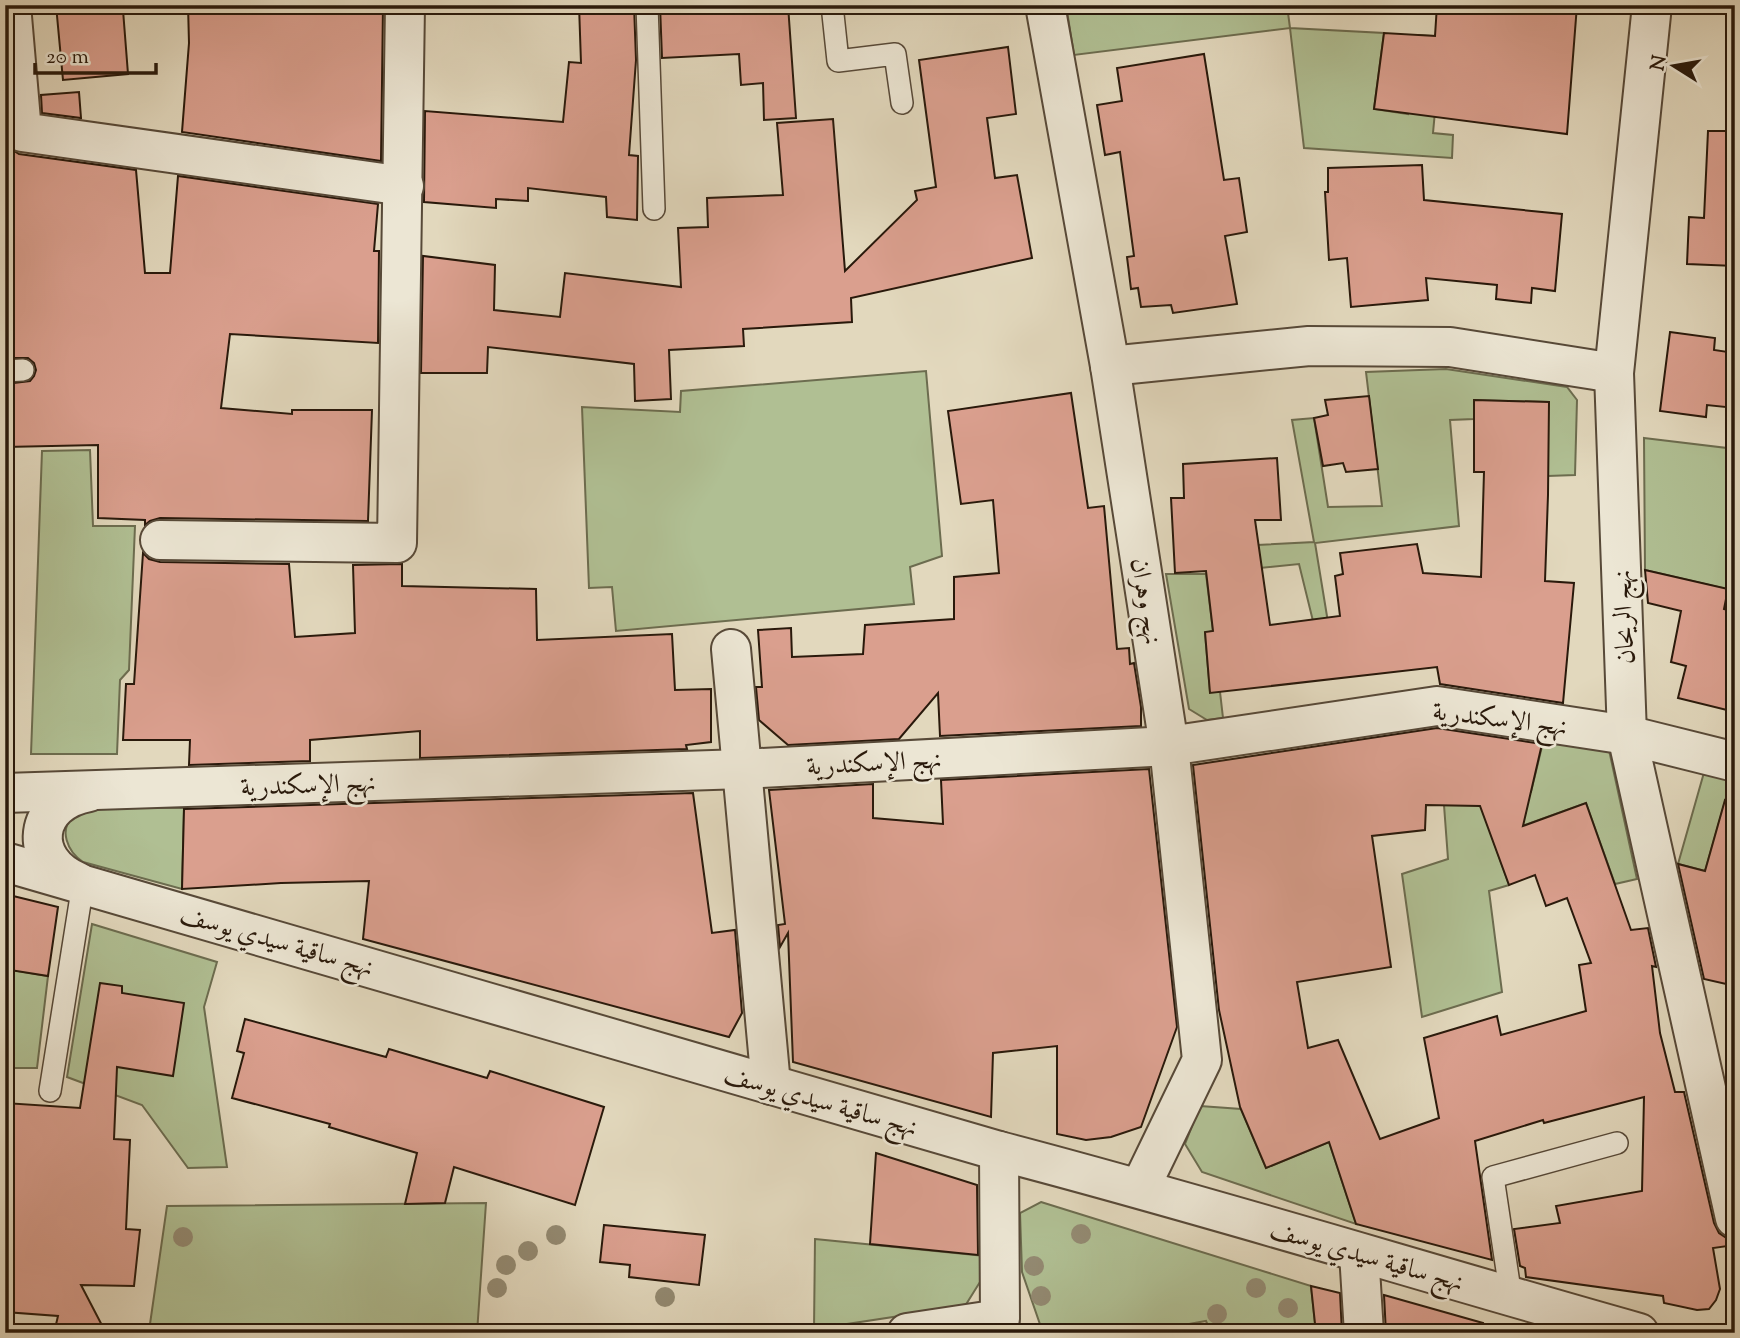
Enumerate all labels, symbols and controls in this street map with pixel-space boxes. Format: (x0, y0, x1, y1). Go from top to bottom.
scale bar (35, 32, 156, 76)
north arrow (1638, 32, 1708, 102)
text: 20 m (46, 43, 89, 73)
text: N (1645, 53, 1674, 73)
street label: نهج وهران (1116, 555, 1170, 648)
street label: نهج الريحان (1605, 569, 1649, 665)
street label: نهج الإسكندرية (1430, 694, 1569, 750)
street label: نهج الإسكندرية (806, 742, 943, 790)
street label: نهج الإسكندرية (240, 766, 376, 810)
street label: نهج ساقية سيدي يوسف (174, 897, 377, 991)
street label: نهج ساقية سيدي يوسف (718, 1057, 921, 1151)
street label: نهج ساقية سيدي يوسف (1264, 1212, 1467, 1306)

